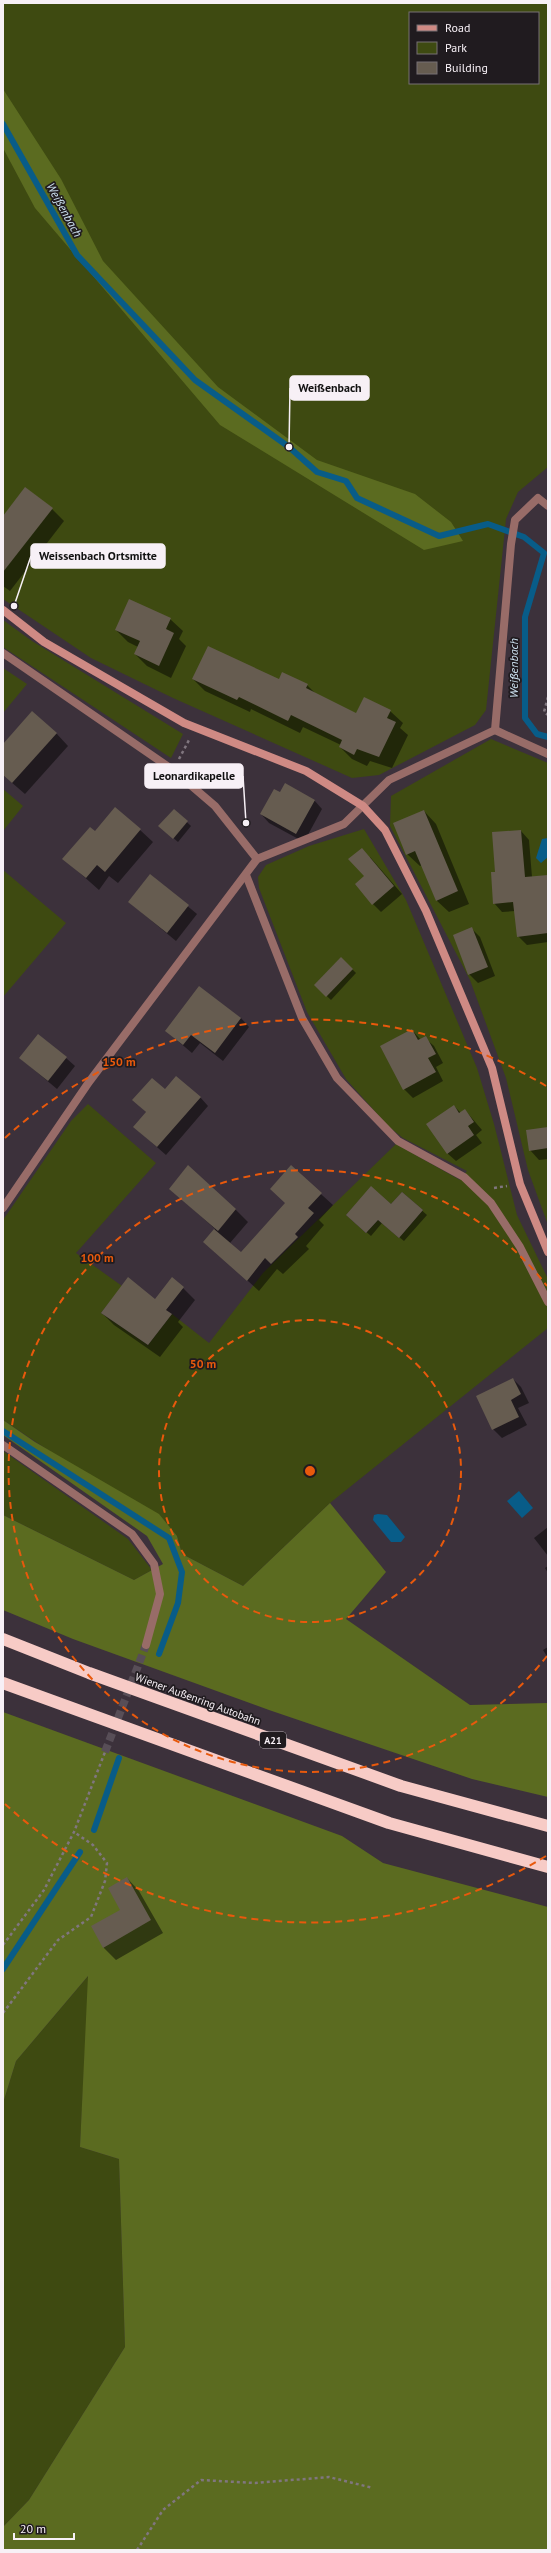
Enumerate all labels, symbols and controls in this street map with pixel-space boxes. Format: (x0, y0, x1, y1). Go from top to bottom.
legend (409, 12, 539, 84)
text: Road (445, 20, 470, 35)
text: Park (445, 40, 467, 55)
text: Building (445, 60, 488, 75)
water label: Weißenbach (43, 180, 85, 240)
callout: Weißenbach (290, 376, 369, 400)
text: Weißenbach (298, 380, 362, 395)
callout: Weissenbach Ortsmitte (31, 544, 165, 568)
text: Weissenbach Ortsmitte (39, 548, 157, 563)
water label: Weißenbach (506, 638, 521, 698)
callout: Leonardikapelle (145, 764, 243, 788)
text: Leonardikapelle (153, 768, 235, 783)
text: 150 m (102, 1054, 136, 1069)
text: 100 m (80, 1250, 114, 1265)
text: 50 m (190, 1356, 216, 1371)
centre of rings (303, 1464, 317, 1478)
street label: Wiener Außenring Autobahn (133, 1670, 263, 1728)
road number: A21 (260, 1732, 286, 1748)
scale bar (14, 2515, 74, 2541)
text: 20 m (20, 2521, 46, 2536)

